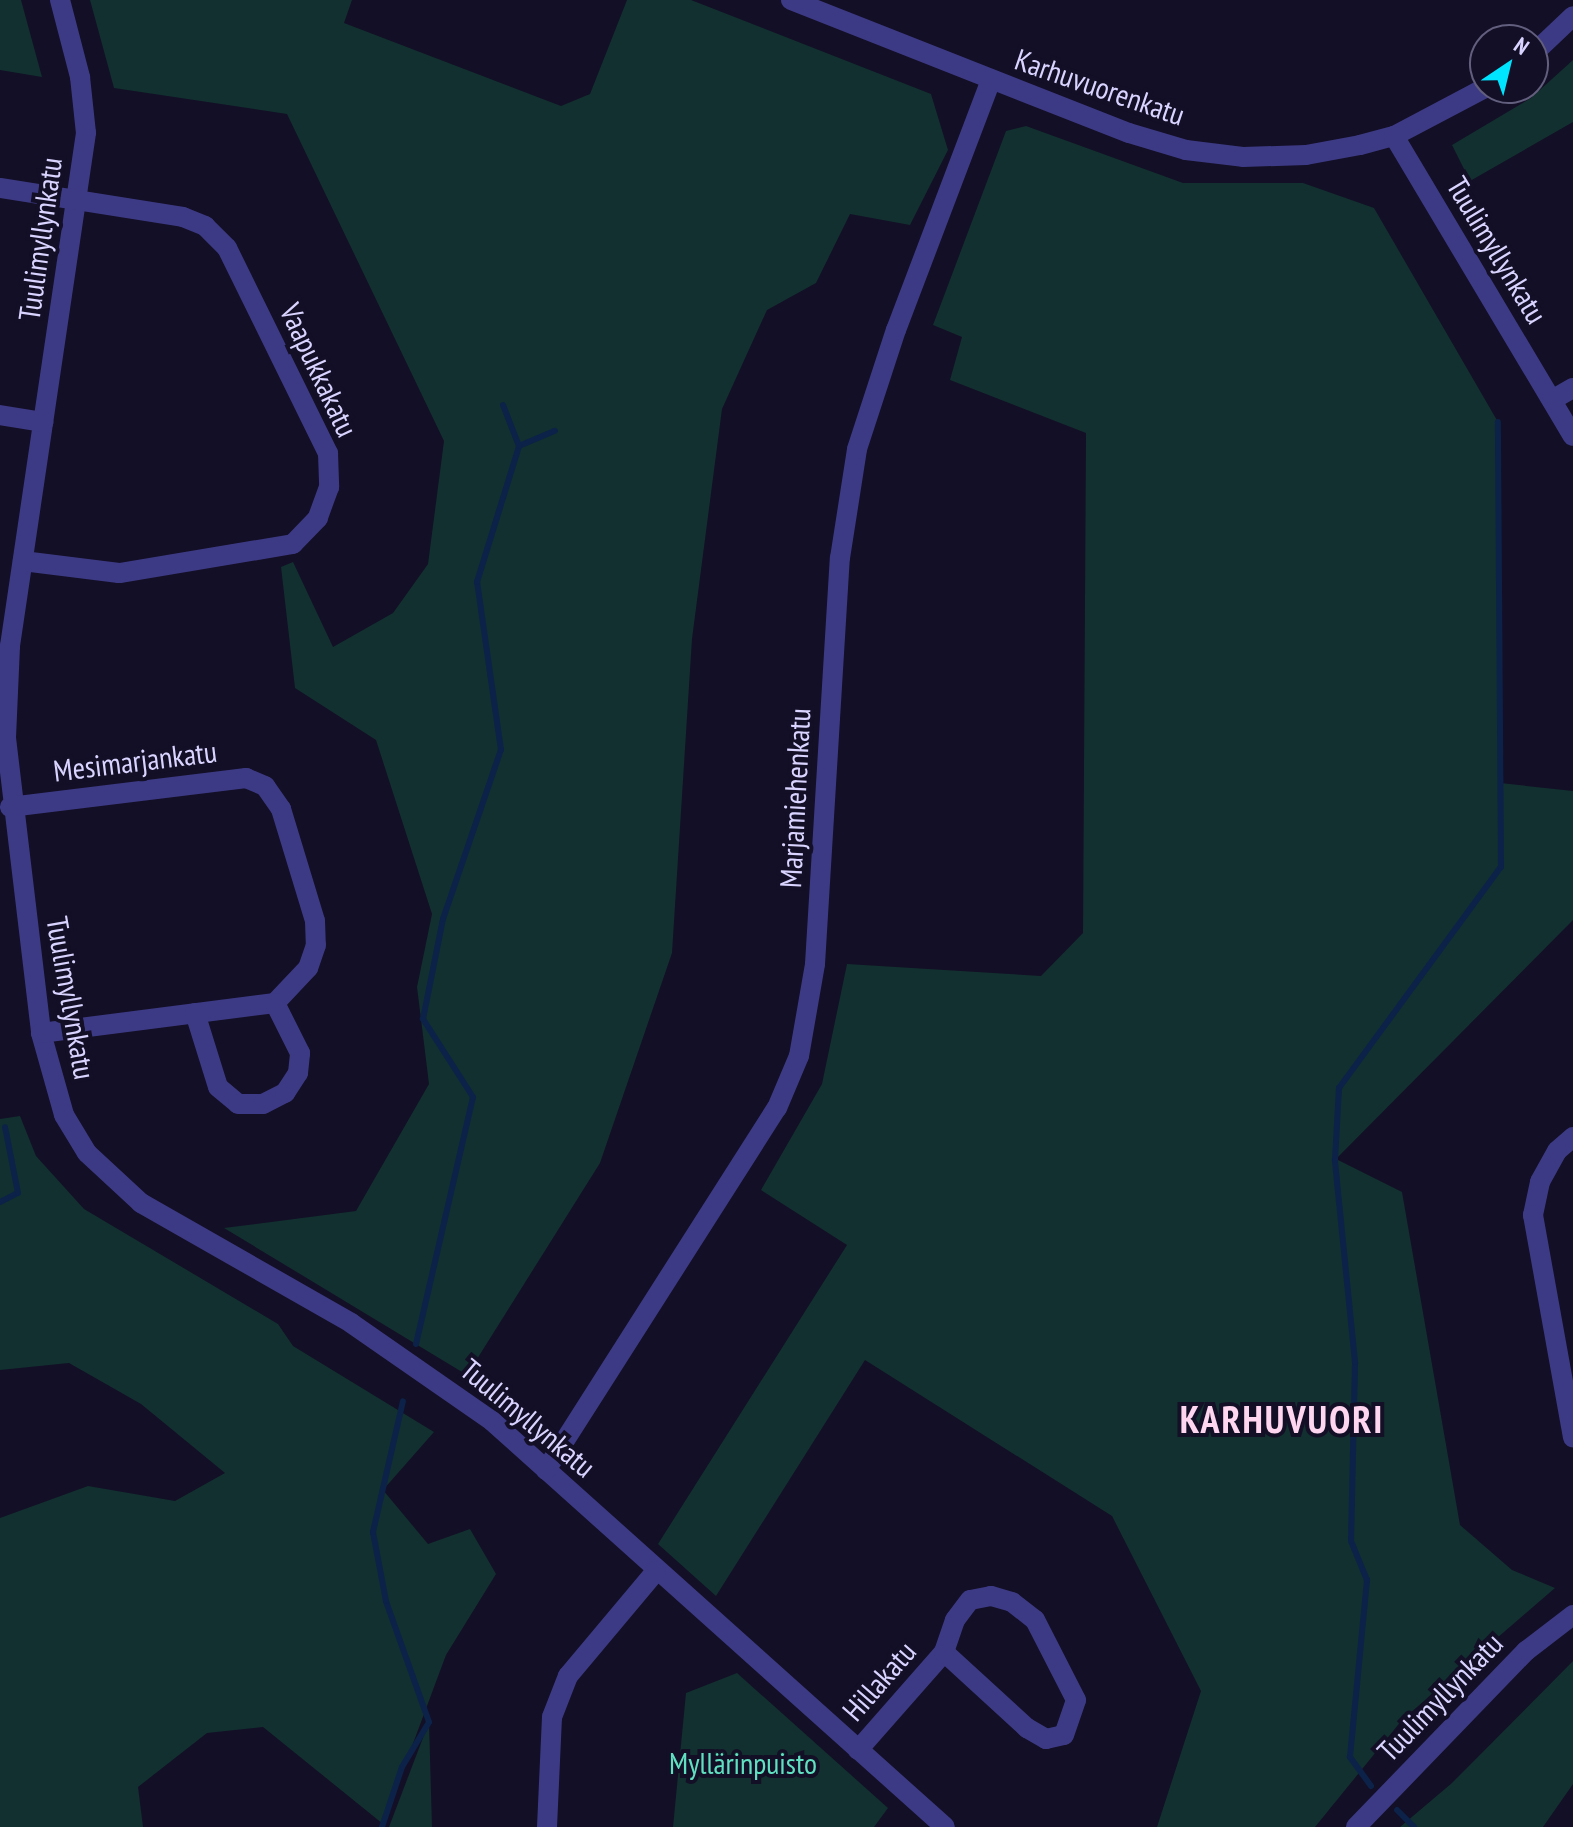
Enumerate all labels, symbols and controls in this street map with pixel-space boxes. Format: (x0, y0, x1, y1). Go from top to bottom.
north arrow (1469, 24, 1549, 104)
text: N (1509, 31, 1535, 61)
street label: Karhuvuorenkatu (1011, 41, 1189, 133)
street label: Tuulimyllynkatu (11, 155, 69, 323)
street label: Tuulimyllynkatu (1439, 170, 1555, 330)
street label: Vaapukkakatu (272, 298, 366, 442)
street label: Marjamiehenkatu (772, 707, 818, 889)
street label: Mesimarjankatu (51, 733, 219, 789)
street label: Tuulimyllynkatu (39, 914, 103, 1082)
street label: Tuulimyllynkatu (453, 1351, 603, 1485)
district label: KARHUVUORI (1180, 1396, 1384, 1442)
street label: Tuulimyllynkatu (1370, 1625, 1510, 1769)
street label: Hillakatu (835, 1634, 923, 1728)
park label: Myllärinpuisto (669, 1745, 817, 1781)

